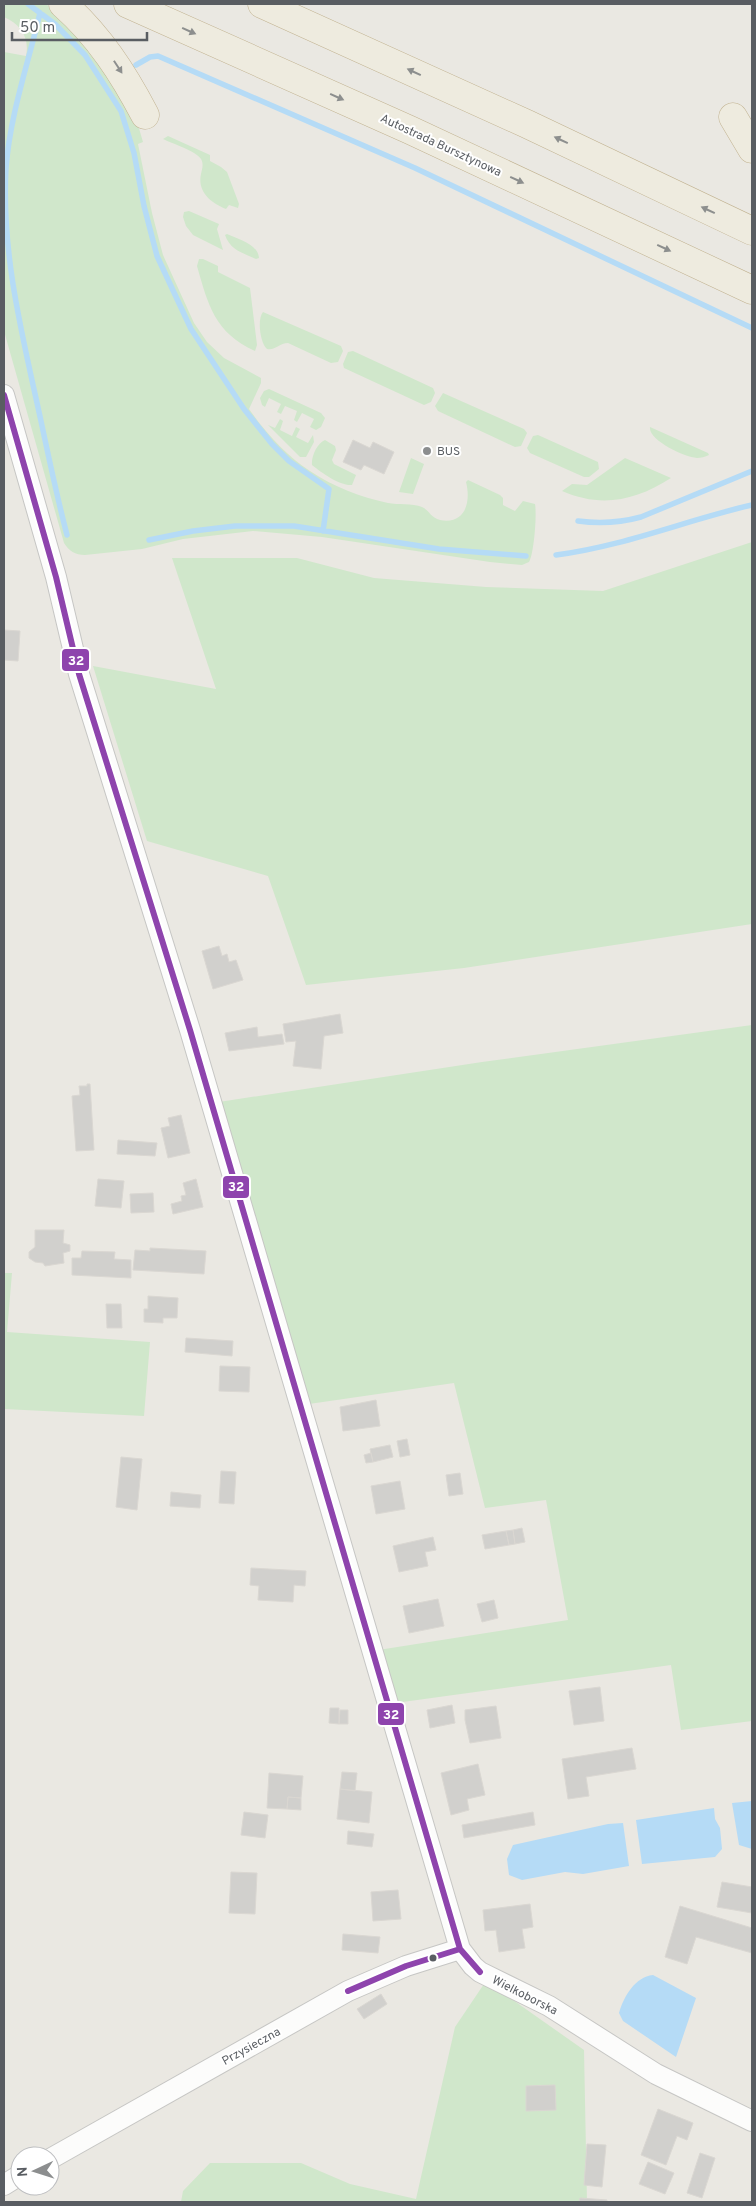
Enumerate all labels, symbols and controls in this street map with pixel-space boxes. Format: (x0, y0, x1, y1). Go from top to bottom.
scale bar (12, 10, 148, 42)
text: 50 m (20, 19, 55, 38)
one-way arrow (182, 27, 196, 35)
one-way arrow (113, 60, 123, 74)
one-way arrow (407, 68, 421, 76)
one-way arrow (330, 94, 344, 102)
street label: Autostrada Bursztynowa (377, 111, 504, 181)
one-way arrow (554, 136, 568, 144)
one-way arrow (510, 176, 524, 184)
one-way arrow (701, 206, 715, 214)
one-way arrow (657, 245, 671, 253)
place label: BUS (437, 444, 460, 460)
marker: BUS (421, 445, 433, 457)
line badge: 32 (61, 648, 90, 672)
text: 32 (68, 653, 84, 670)
line badge: 32 (222, 1175, 250, 1199)
text: 32 (228, 1179, 244, 1196)
line badge: 32 (377, 1702, 405, 1726)
text: 32 (383, 1707, 399, 1724)
unlabelled marker (428, 1953, 438, 1963)
street label: Wielkoborska (489, 1973, 560, 2019)
street label: Przysieczna (219, 2024, 284, 2070)
north arrow (10, 2146, 60, 2196)
text: N (15, 2166, 32, 2177)

